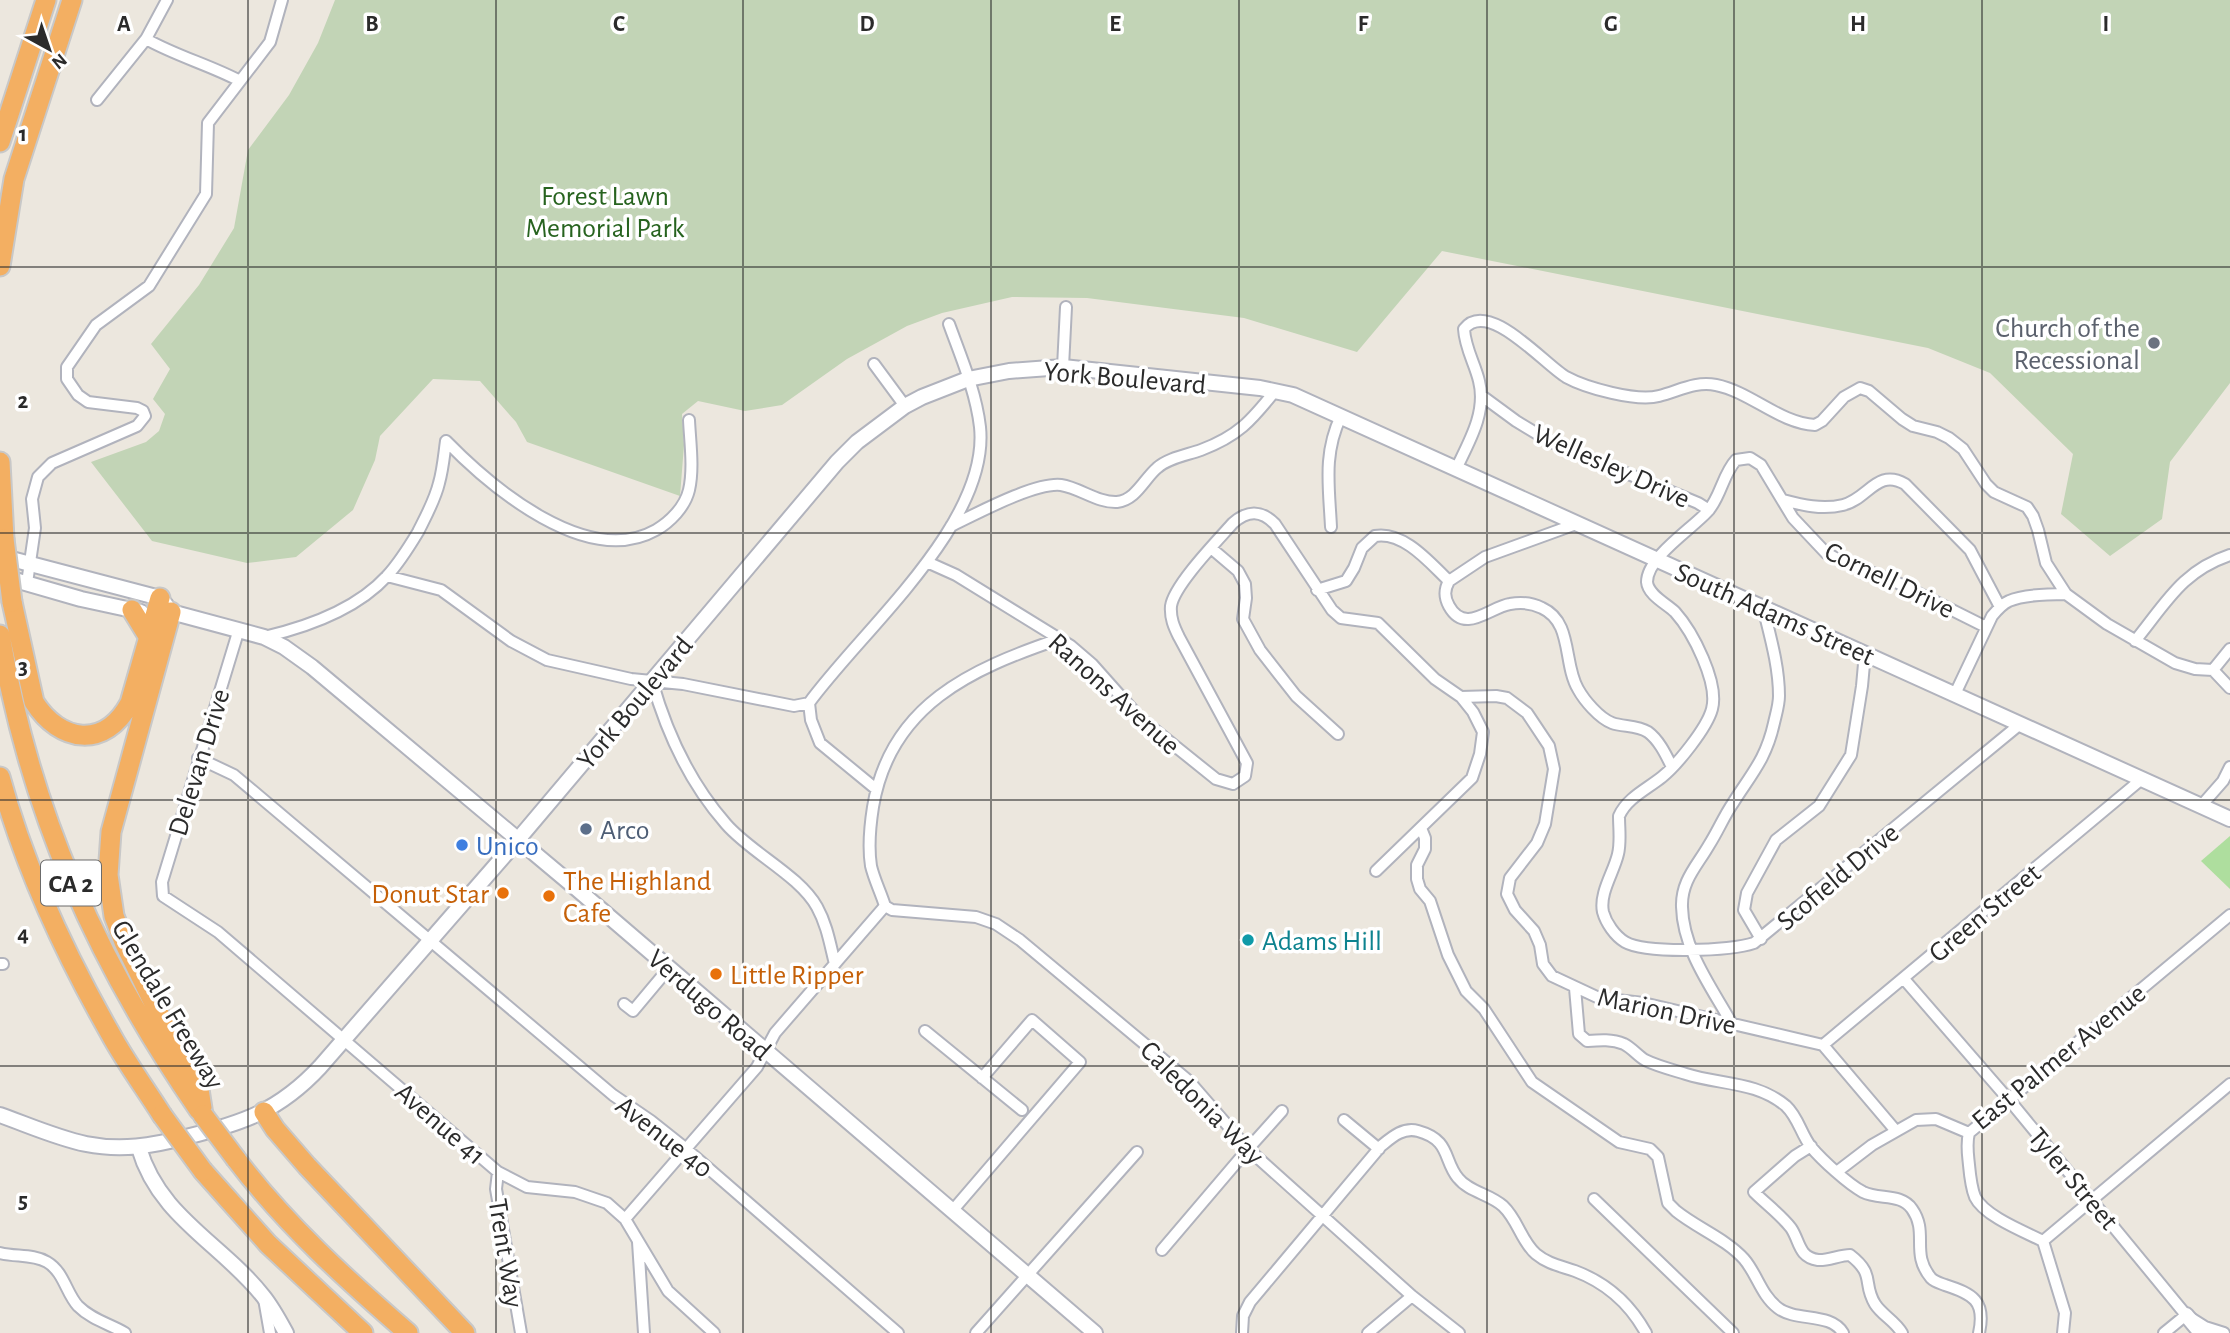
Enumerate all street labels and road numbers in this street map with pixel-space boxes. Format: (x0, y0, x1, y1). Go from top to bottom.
street label: York Boulevard (1042, 358, 1207, 400)
street label: Wellesley Drive (1529, 420, 1694, 514)
street label: Cornell Drive (1820, 537, 1958, 624)
street label: South Adams Street (1670, 558, 1878, 671)
street label: Ranons Avenue (1042, 628, 1185, 761)
street label: York Boulevard (572, 632, 699, 775)
street label: Delevan Drive (164, 686, 236, 839)
street label: Scofield Drive (1772, 819, 1904, 936)
street label: Green Street (1924, 859, 2046, 968)
road number: CA 2 (41, 860, 101, 906)
street label: Glendale Freeway (106, 916, 229, 1094)
street label: Verdugo Road (642, 945, 776, 1066)
street label: East Palmer Avenue (1967, 979, 2151, 1136)
street label: Marion Drive (1595, 984, 1738, 1040)
street label: Caledonia Way (1134, 1036, 1269, 1171)
street label: Avenue 41 (389, 1078, 490, 1171)
street label: Avenue 40 (610, 1091, 718, 1184)
street label: Tyler Street (2022, 1123, 2123, 1236)
street label: Trent Way (483, 1197, 527, 1310)

